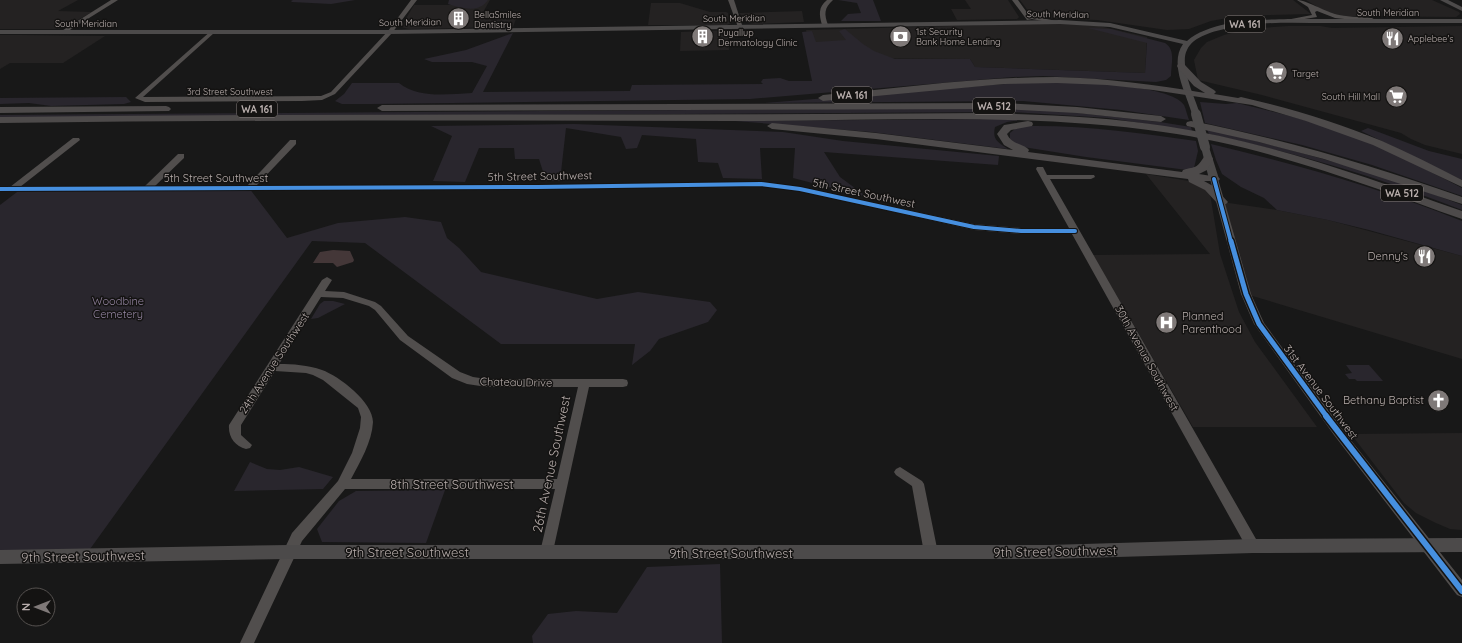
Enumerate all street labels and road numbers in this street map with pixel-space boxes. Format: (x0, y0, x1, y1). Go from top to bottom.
street label: South Meridian (1357, 7, 1419, 18)
street label: South Meridian (1027, 8, 1089, 20)
street label: South Meridian (703, 12, 765, 24)
street label: South Meridian (379, 16, 441, 28)
road number: WA 161 (1225, 16, 1265, 32)
street label: South Meridian (55, 18, 117, 29)
street label: 3rd Street Southwest (187, 86, 273, 97)
road number: WA 161 (832, 87, 872, 103)
road number: WA 512 (973, 98, 1015, 114)
road number: WA 161 (237, 101, 277, 117)
street label: 5th Street Southwest (488, 168, 593, 184)
street label: 5th Street Southwest (164, 171, 269, 185)
street label: 5th Street Southwest (811, 175, 917, 211)
road number: WA 512 (1381, 185, 1423, 201)
street label: 30th Avenue Southwest (1112, 303, 1182, 413)
street label: 24th Avenue Southwest (236, 310, 312, 416)
street label: 31st Avenue Southwest (1281, 342, 1361, 442)
street label: Chateau Drive (480, 374, 552, 390)
street label: 26th Avenue Southwest (529, 394, 573, 534)
street label: 8th Street Southwest (390, 476, 514, 492)
street label: 9th Street Southwest (993, 542, 1117, 560)
street label: 9th Street Southwest (345, 544, 469, 560)
street label: 9th Street Southwest (669, 545, 793, 561)
street label: 9th Street Southwest (21, 547, 145, 565)

